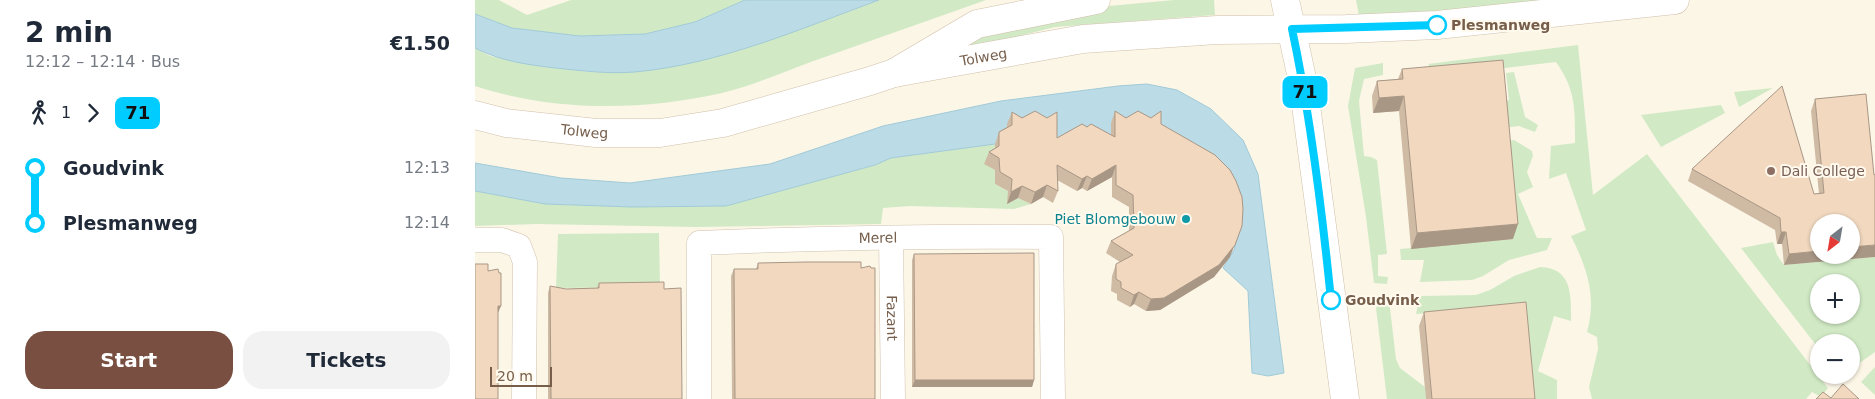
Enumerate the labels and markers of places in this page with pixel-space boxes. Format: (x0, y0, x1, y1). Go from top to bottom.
marker: Plesmanweg (1427, 15, 1447, 35)
place label: Plesmanweg (1451, 17, 1550, 33)
place label: Dali College (1781, 163, 1865, 179)
marker: Dali College (1765, 165, 1777, 177)
place label: Piet Blomgebouw (1054, 211, 1176, 227)
marker: Piet Blomgebouw (1180, 213, 1192, 225)
marker: Goudvink (1321, 290, 1341, 310)
place label: Goudvink (1345, 292, 1420, 308)

